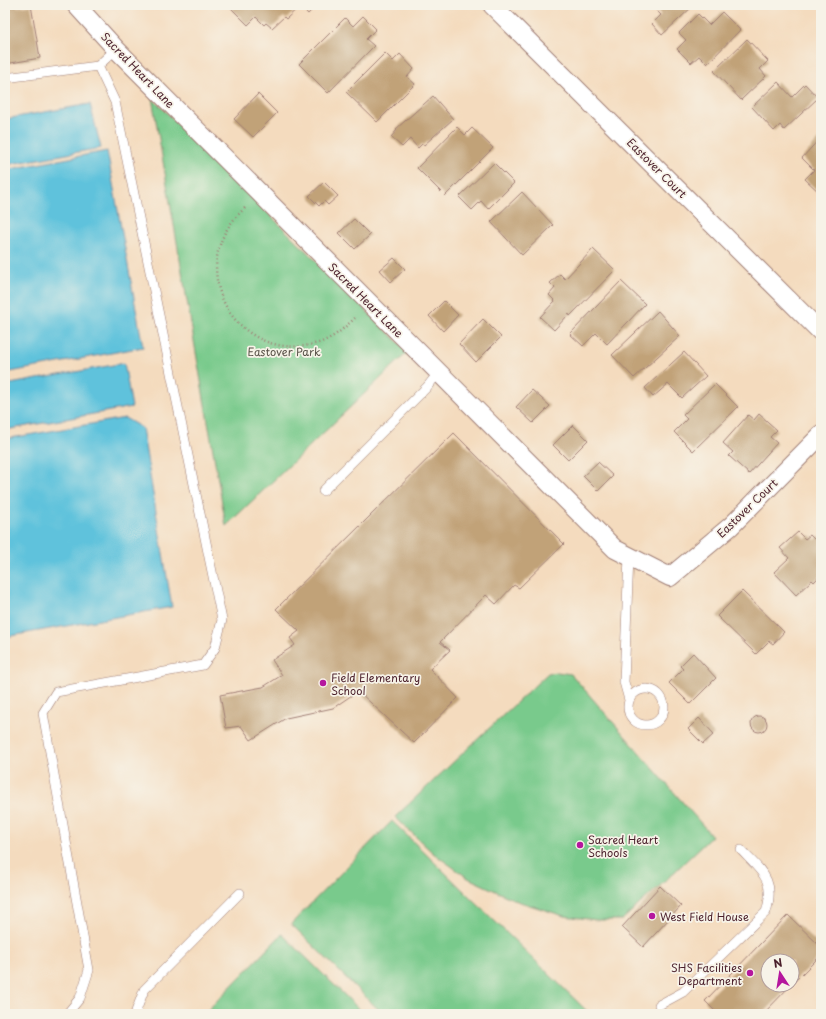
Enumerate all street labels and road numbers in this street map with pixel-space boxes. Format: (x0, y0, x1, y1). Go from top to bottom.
street label: Sacred Heart Lane (97, 28, 179, 112)
street label: Eastover Court (623, 134, 691, 202)
street label: Sacred Heart Lane (325, 259, 407, 341)
street label: Eastover Court (713, 474, 782, 541)

